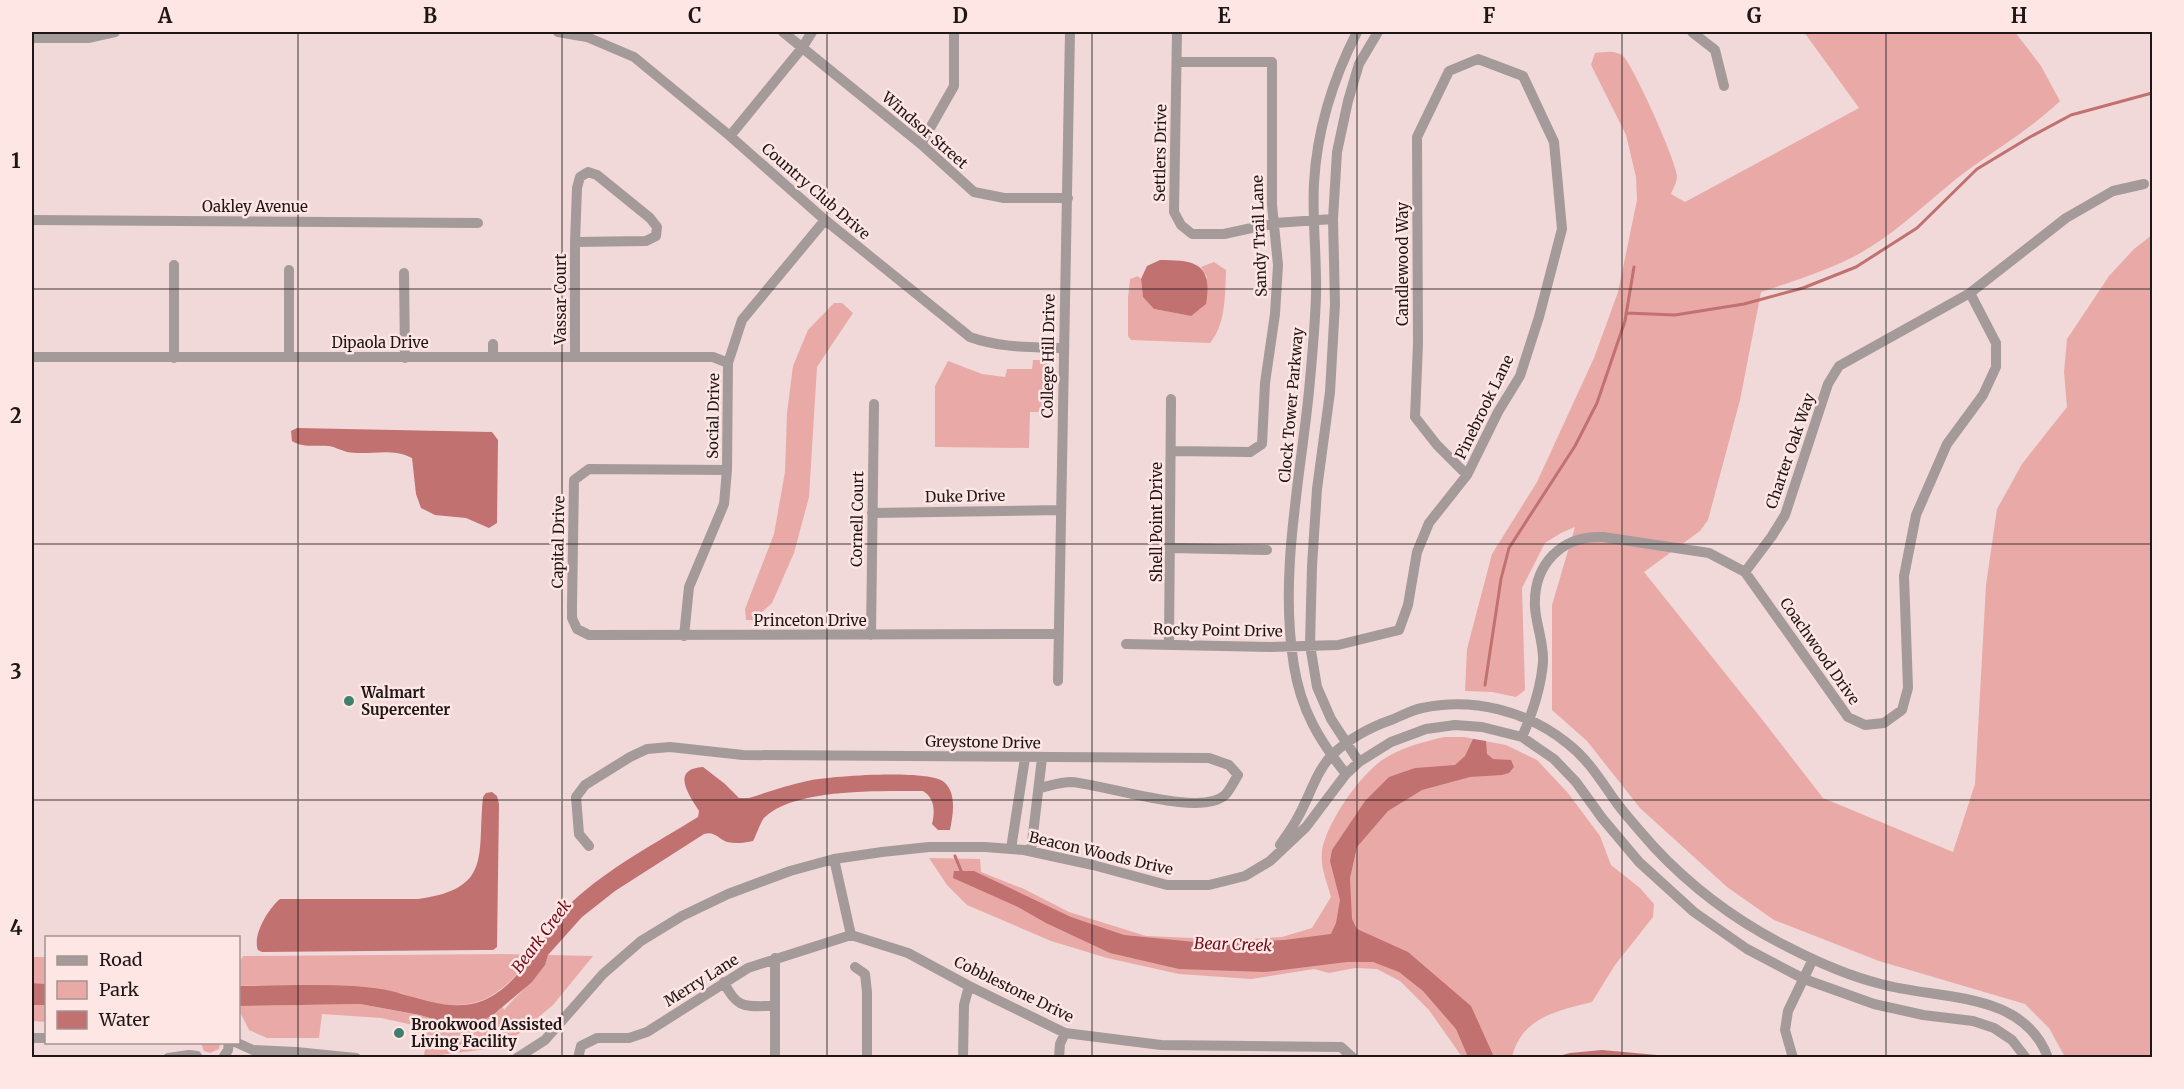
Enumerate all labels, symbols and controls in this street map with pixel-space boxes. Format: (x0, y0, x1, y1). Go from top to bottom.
text: A (157, 3, 173, 28)
text: B (423, 3, 437, 28)
text: C (688, 3, 702, 28)
text: D (952, 3, 968, 28)
text: E (1217, 3, 1231, 28)
text: F (1483, 3, 1496, 28)
text: G (1747, 3, 1762, 28)
text: H (2011, 3, 2027, 28)
street label: Windsor Street (877, 87, 972, 173)
street label: Settlers Drive (1150, 104, 1170, 202)
street label: Country Club Drive (758, 139, 874, 243)
text: 1 (11, 148, 21, 173)
street label: Sandy Trail Lane (1247, 174, 1271, 297)
street label: Oakley Avenue (202, 197, 308, 216)
street label: Candlewood Way (1393, 202, 1412, 326)
street label: Vassar Court (551, 253, 570, 345)
street label: College Hill Drive (1037, 294, 1059, 418)
street label: Clock Tower Parkway (1275, 326, 1307, 483)
street label: Dipaola Drive (331, 333, 429, 352)
street label: Pinebrook Lane (1451, 352, 1518, 462)
street label: Social Drive (703, 373, 723, 459)
street label: Charter Oak Way (1761, 390, 1819, 511)
text: 2 (10, 403, 22, 428)
street label: Shell Point Drive (1147, 462, 1166, 582)
street label: Cornell Court (847, 471, 867, 567)
street label: Duke Drive (925, 486, 1005, 506)
street label: Capital Drive (548, 495, 568, 589)
street label: Coachwood Drive (1776, 594, 1864, 708)
street label: Princeton Drive (753, 611, 867, 630)
street label: Rocky Point Drive (1153, 619, 1283, 641)
text: 3 (10, 659, 22, 684)
place label: Walmart Supercenter (360, 683, 450, 719)
marker: Walmart Supercenter (342, 694, 356, 708)
street label: Greystone Drive (925, 731, 1041, 753)
street label: Beacon Woods Drive (1027, 827, 1175, 879)
water label: Beark Creek (507, 895, 575, 977)
text: 4 (10, 915, 23, 940)
water label: Bear Creek (1194, 933, 1273, 955)
legend (45, 936, 240, 1044)
text: Road (99, 948, 143, 971)
street label: Merry Lane (660, 950, 742, 1010)
street label: Cobblestone Drive (951, 952, 1077, 1026)
text: Park (99, 978, 140, 1001)
text: Water (98, 1008, 150, 1031)
place label: Brookwood Assisted Living Facility (411, 1015, 562, 1051)
marker: Brookwood Assisted Living Facility (392, 1026, 406, 1040)

